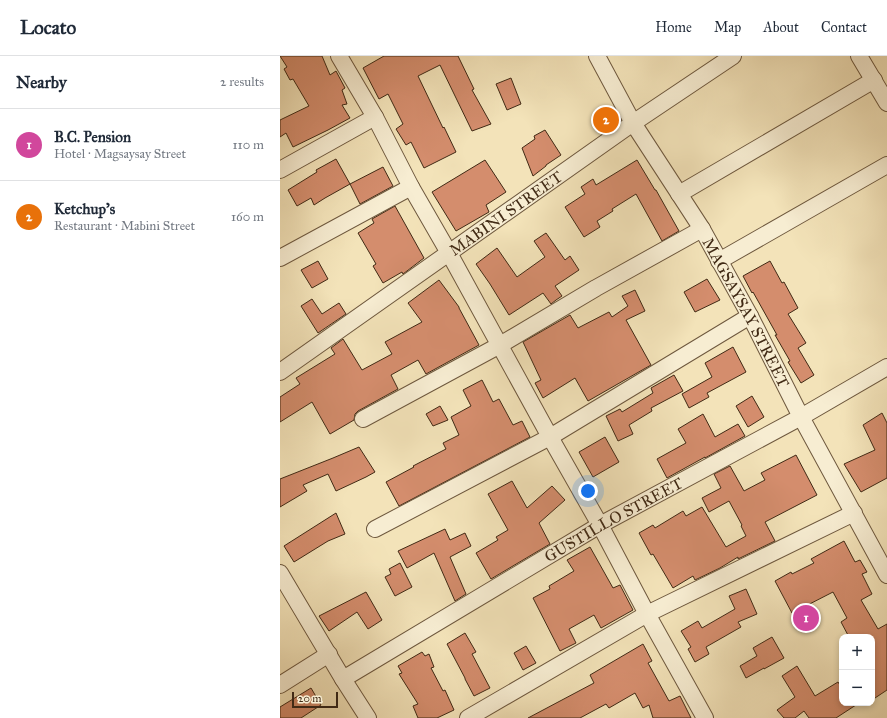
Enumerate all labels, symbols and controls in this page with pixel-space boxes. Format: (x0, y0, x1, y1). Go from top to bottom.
text: Locato (20, 16, 76, 39)
text: Home (655, 19, 692, 36)
text: Map (714, 19, 741, 36)
text: About (763, 19, 799, 36)
text: Contact (821, 19, 867, 36)
text: Nearby (16, 72, 67, 93)
text: 2 results (220, 74, 264, 90)
pin: 2 (593, 105, 619, 135)
text: B.C. Pension (54, 128, 131, 146)
text: 1 (26, 137, 32, 153)
text: 110 m (232, 137, 264, 153)
text: Hotel · Magsaysay Street (54, 146, 186, 162)
street label: MABINI STREET (445, 167, 566, 259)
text: Ketchup's (54, 200, 115, 218)
text: 2 (26, 209, 32, 225)
text: 160 m (231, 209, 264, 225)
text: Restaurant · Mabini Street (54, 218, 195, 234)
street label: MAGSAYSAY STREET (699, 234, 794, 390)
street label: GUSTILLO STREET (541, 473, 686, 566)
your location (578, 481, 598, 501)
pin: 1 (793, 603, 819, 633)
map controls (839, 634, 875, 706)
button: + (839, 634, 875, 670)
button: − (839, 670, 875, 706)
scale bar (292, 690, 338, 709)
text: 20 m (298, 692, 321, 705)

